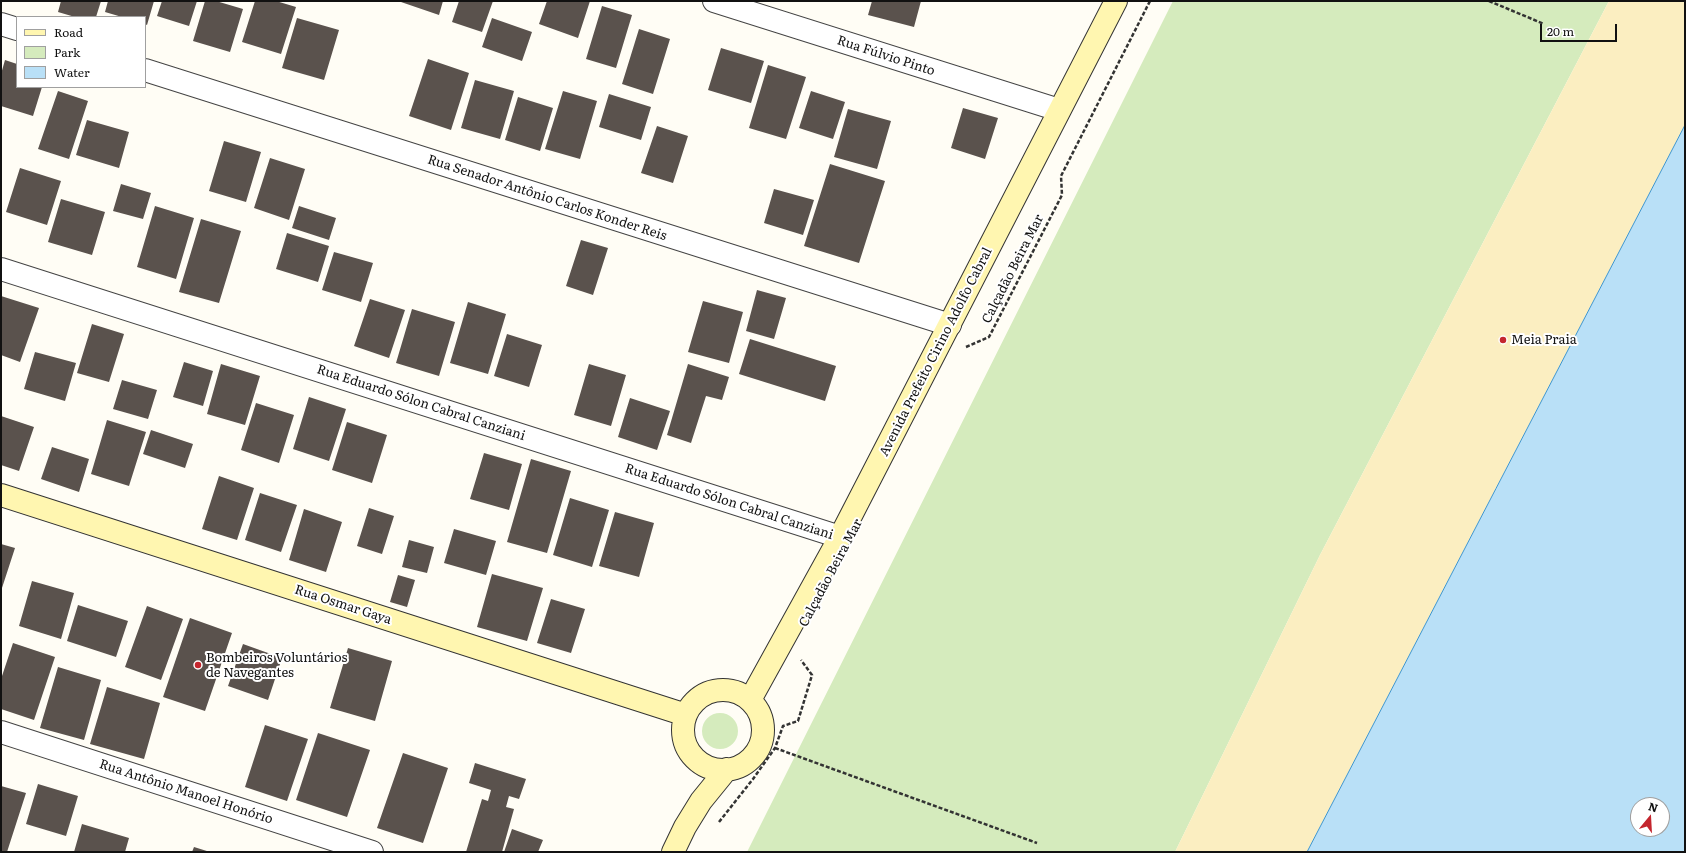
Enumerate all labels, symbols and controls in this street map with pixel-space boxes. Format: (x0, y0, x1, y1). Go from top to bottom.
legend (16, 16, 146, 88)
scale bar (1542, 16, 1619, 42)
text: 20 m (1547, 22, 1574, 40)
text: Road (54, 23, 83, 41)
street label: Rua Fúlvio Pinto (835, 33, 937, 79)
text: Park (54, 43, 80, 61)
text: Water (54, 63, 90, 81)
street label: Rua Senador Antônio Carlos Konder Reis (425, 152, 669, 244)
street label: Calçadão Beira Mar (979, 212, 1047, 326)
street label: Avenida Prefeito Cirino Adolfo Cabral (876, 245, 996, 459)
place label: Meia Praia (1511, 332, 1577, 348)
marker: Meia Praia (1498, 335, 1508, 345)
street label: Rua Eduardo Sólon Cabral Canziani (315, 362, 527, 444)
street label: Rua Eduardo Sólon Cabral Canziani (623, 461, 835, 543)
street label: Calçadão Beira Mar (796, 516, 866, 630)
street label: Rua Osmar Gaya (293, 582, 393, 628)
place label: Bombeiros Voluntários de Navegantes (206, 650, 347, 681)
marker: Bombeiros Voluntários de Navegantes (193, 660, 203, 670)
street label: Rua Antônio Manoel Honório (97, 757, 275, 827)
north arrow (1630, 797, 1670, 837)
text: N (1647, 798, 1660, 816)

